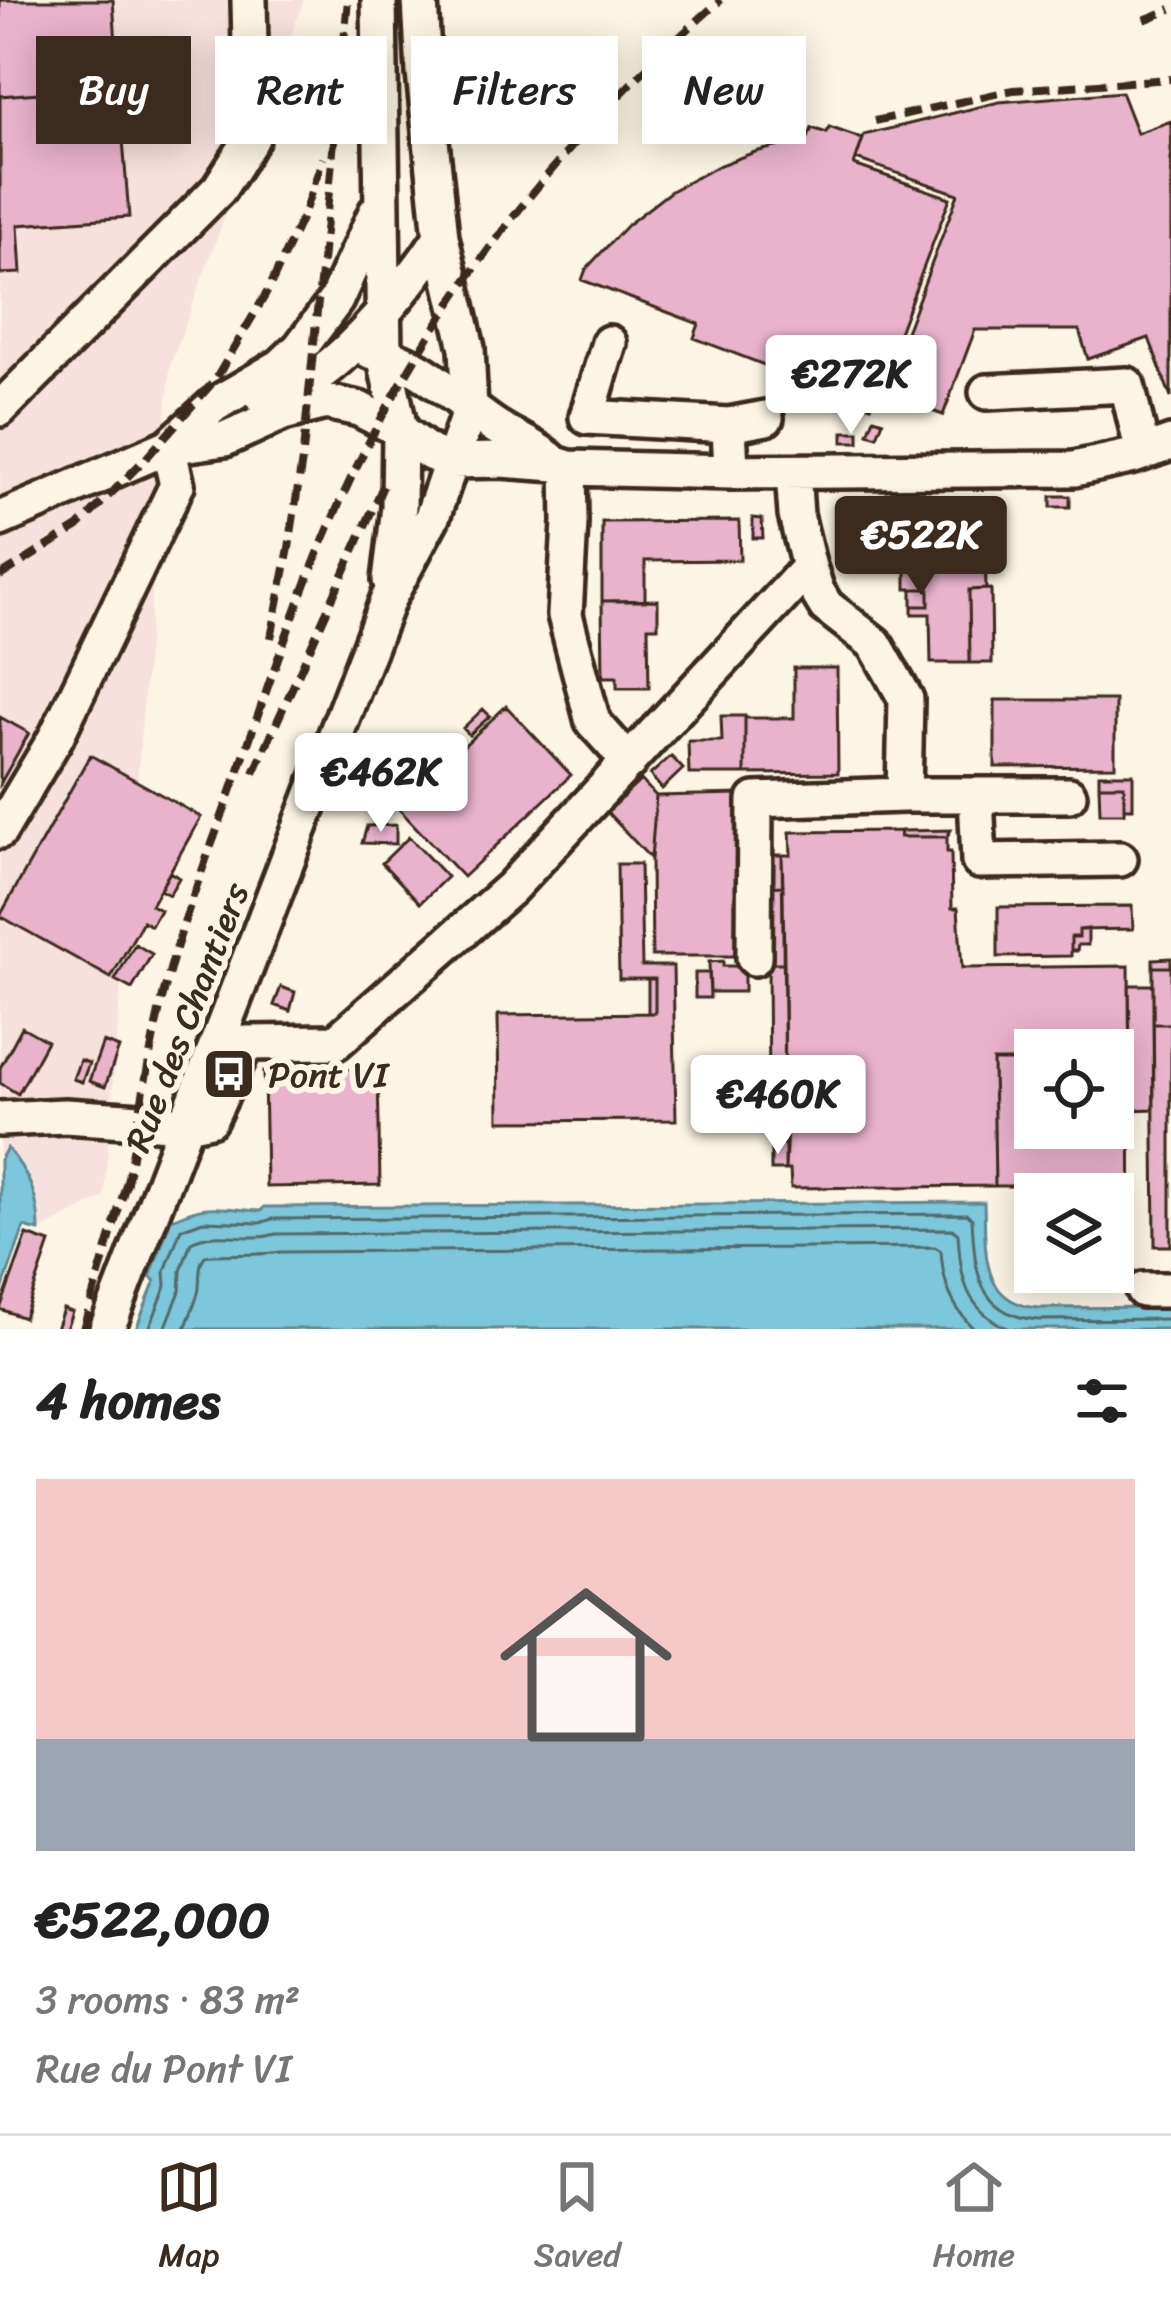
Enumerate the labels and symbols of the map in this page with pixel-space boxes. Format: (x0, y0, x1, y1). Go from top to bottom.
pin: €272K (767, 335, 935, 437)
pin: €522K (837, 496, 1005, 598)
pin: €462K (297, 733, 465, 835)
street label: Rue des Chantiers (106, 873, 268, 1162)
place label: Pont VI (268, 1043, 391, 1107)
bus stop icon: Pont VI (201, 1046, 257, 1102)
pin: €460K (694, 1055, 862, 1157)

